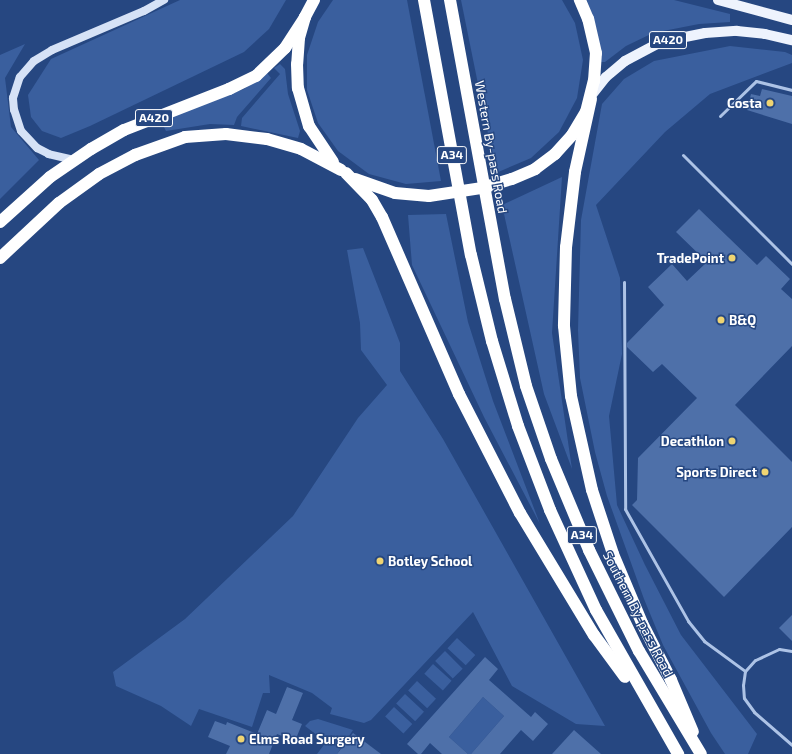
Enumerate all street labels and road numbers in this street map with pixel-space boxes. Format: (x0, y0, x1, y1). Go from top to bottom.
road number: A420 (648, 30, 688, 50)
street label: Western By-pass Road (472, 79, 510, 215)
road number: A420 (134, 108, 174, 128)
road number: A34 (436, 145, 468, 165)
road number: A34 (566, 525, 598, 545)
street label: Southern By-pass Road (600, 549, 676, 679)

